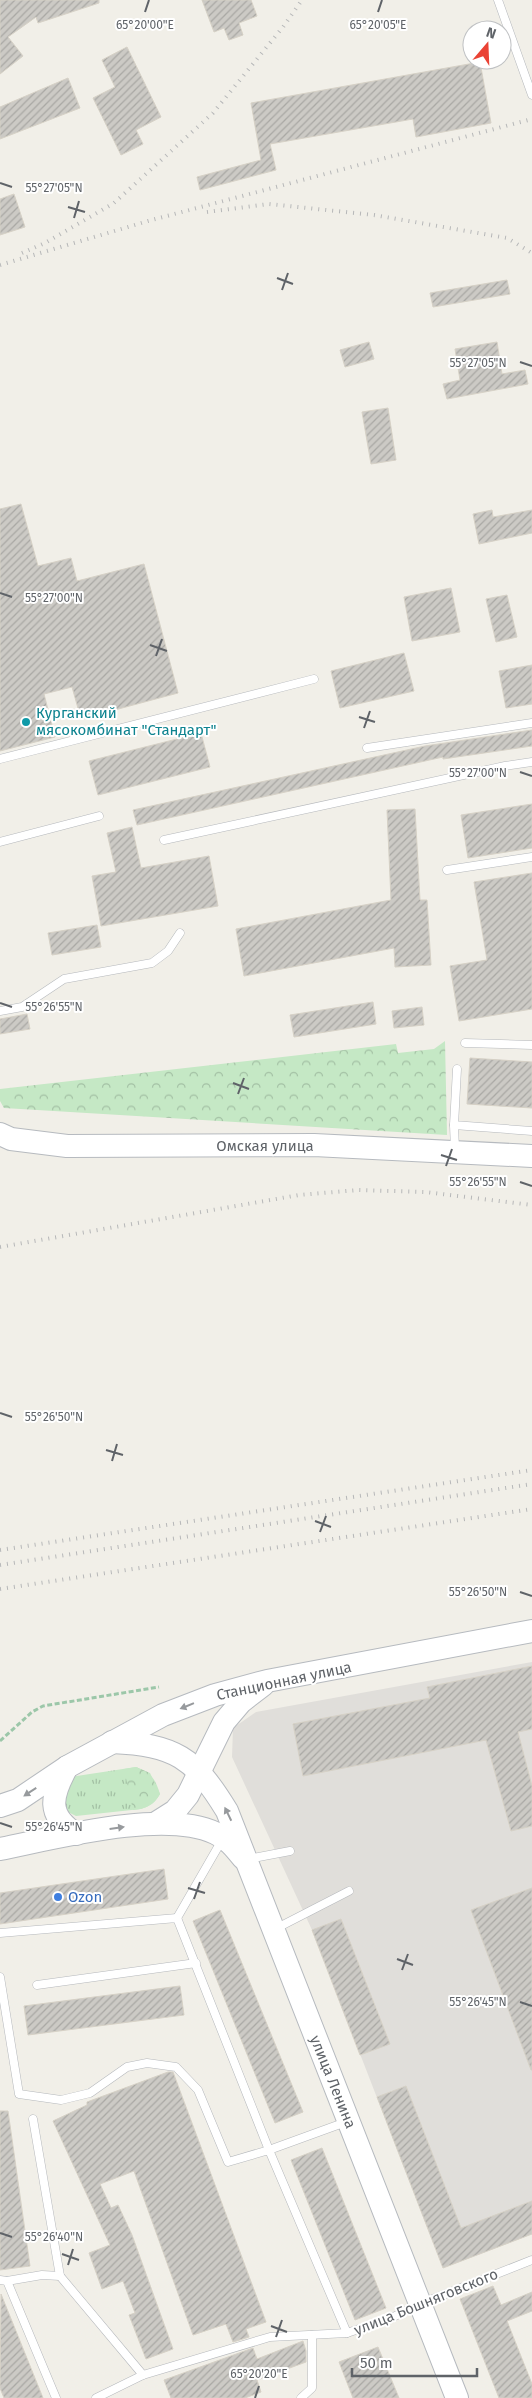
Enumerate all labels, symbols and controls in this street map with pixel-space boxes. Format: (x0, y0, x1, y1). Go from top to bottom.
text: 65°20'00"E (116, 18, 174, 32)
text: 65°20'05"E (349, 18, 407, 32)
north arrow (462, 20, 512, 70)
text: N (484, 24, 498, 43)
text: 55°27'05"N (25, 181, 83, 195)
text: 55°27'05"N (449, 356, 507, 370)
text: 55°27'00"N (25, 591, 83, 605)
place label: Курганский мясокомбинат "Стандарт" (36, 704, 216, 739)
marker: Курганский мясокомбинат "Стандарт" (20, 716, 32, 728)
text: 55°27'00"N (449, 766, 507, 780)
text: 55°26'55"N (25, 1000, 83, 1014)
street label: Омская улица (216, 1137, 314, 1155)
text: 55°26'55"N (449, 1175, 507, 1189)
text: 55°26'50"N (25, 1410, 83, 1424)
text: 55°26'50"N (449, 1585, 507, 1599)
street label: Станционная улица (215, 1658, 353, 1704)
one-way arrow (180, 1702, 194, 1710)
one-way arrow (23, 1787, 36, 1797)
one-way arrow (223, 1806, 232, 1821)
text: 55°26'45"N (25, 1820, 83, 1834)
one-way arrow (109, 1824, 125, 1832)
place label: Ozon (68, 1888, 102, 1906)
marker: Ozon (52, 1891, 64, 1903)
text: 55°26'45"N (449, 1995, 507, 2009)
street label: улица Ленина (306, 2033, 360, 2131)
text: 55°26'40"N (25, 2230, 83, 2244)
street label: улица Бошняговского (351, 2265, 501, 2339)
scale bar (352, 2346, 477, 2378)
text: 50 m (360, 2354, 393, 2372)
text: 65°20'20"E (230, 2367, 288, 2381)

